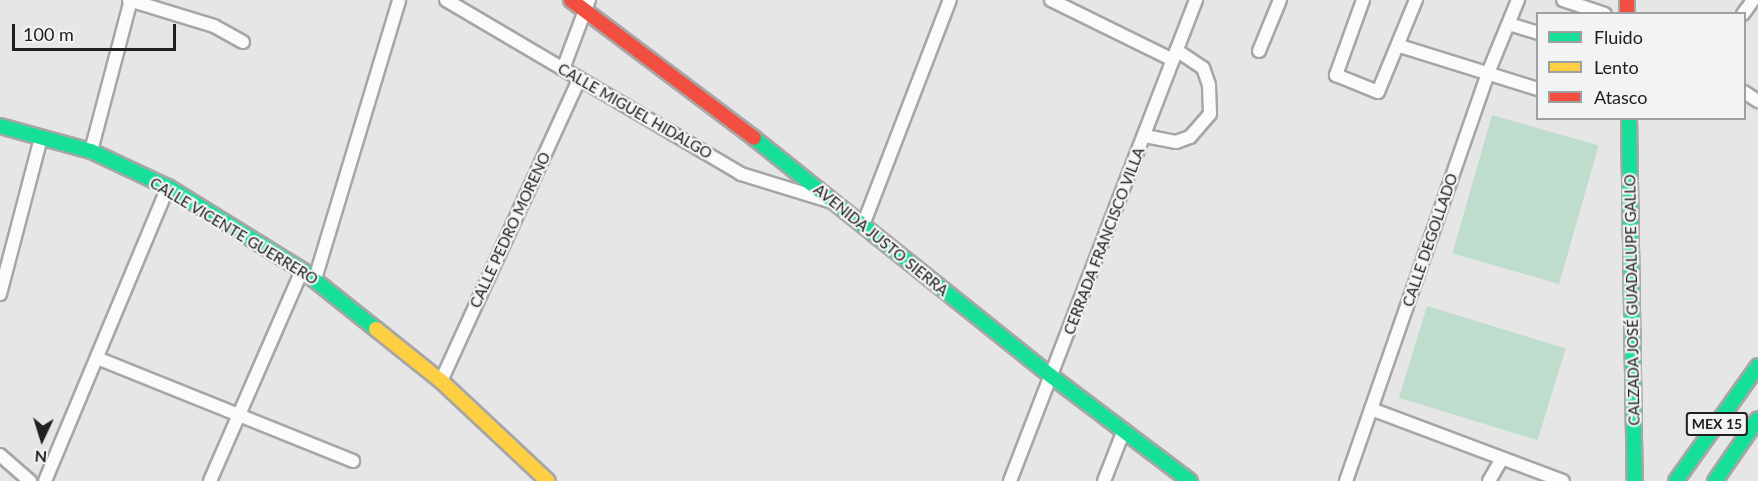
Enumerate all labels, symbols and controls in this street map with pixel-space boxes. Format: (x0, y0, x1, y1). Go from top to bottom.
scale bar (15, 12, 178, 50)
legend (1536, 12, 1746, 120)
text: 100 m (23, 23, 74, 45)
text: Fluido (1594, 26, 1643, 48)
text: Lento (1594, 56, 1639, 78)
street label: CALLE MIGUEL HIDALGO (555, 59, 715, 163)
text: Atasco (1594, 86, 1647, 108)
street label: CERRADA FRANCISCO VILLA (1060, 144, 1148, 338)
street label: CALLE PEDRO MORENO (466, 149, 554, 311)
street label: CALLE DEGOLLADO (1399, 171, 1461, 309)
street label: CALLE VICENTE GUERRERO (147, 173, 321, 289)
street label: CALZADA JOSÉ GUADALUPE GALLO (1621, 174, 1643, 426)
street label: AVENIDA JUSTO SIERRA (810, 180, 952, 300)
north arrow (12, 409, 72, 469)
road number: MEX 15 (1686, 413, 1748, 435)
text: N (34, 448, 48, 467)

